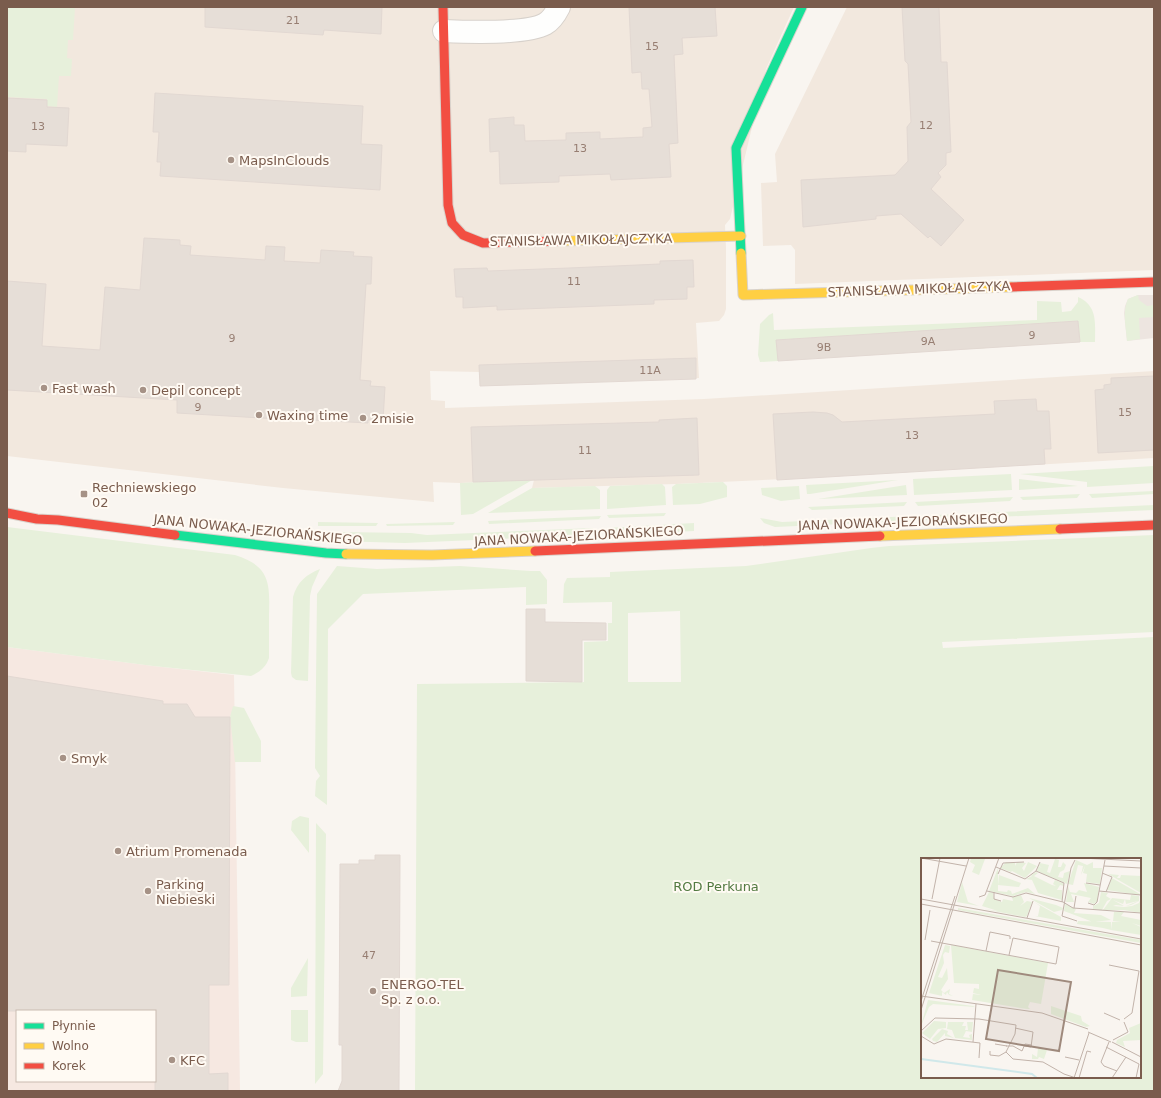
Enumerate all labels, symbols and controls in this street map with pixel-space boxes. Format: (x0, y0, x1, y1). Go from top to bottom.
house number: 21 (286, 14, 300, 27)
house number: 15 (645, 40, 659, 53)
house number: 12 (919, 119, 933, 132)
house number: 13 (31, 120, 45, 133)
house number: 13 (573, 142, 587, 155)
place label: MapsInClouds (239, 153, 329, 168)
marker: MapsInClouds (226, 155, 236, 165)
street label: STANISŁAWA MIKOŁAJCZYKA (489, 231, 673, 249)
house number: 11 (567, 275, 581, 288)
street label: STANISŁAWA MIKOŁAJCZYKA (827, 278, 1011, 300)
house number: 9 (1029, 329, 1036, 342)
house number: 9 (229, 332, 236, 345)
house number: 9A (921, 335, 936, 348)
house number: 9B (817, 341, 831, 354)
house number: 11A (639, 364, 661, 377)
place label: Fast wash (52, 381, 116, 396)
marker: Fast wash (39, 383, 49, 393)
place label: Depil concept (151, 383, 240, 398)
marker: Depil concept (138, 385, 148, 395)
house number: 9 (195, 401, 202, 414)
house number: 15 (1118, 406, 1132, 419)
place label: Waxing time (267, 408, 348, 423)
marker: Waxing time (254, 410, 264, 420)
place label: 2misie (371, 411, 414, 426)
marker: 2misie (358, 413, 368, 423)
house number: 13 (905, 429, 919, 442)
house number: 11 (578, 444, 592, 457)
place label: Rechniewskiego 02 (92, 480, 196, 510)
marker: Rechniewskiego 02 (79, 489, 89, 499)
street label: JANA NOWAKA-JEZIORAŃSKIEGO (152, 511, 363, 548)
street label: JANA NOWAKA-JEZIORAŃSKIEGO (797, 511, 1008, 533)
street label: JANA NOWAKA-JEZIORAŃSKIEGO (473, 523, 684, 549)
place label: Smyk (71, 751, 108, 766)
marker: Smyk (58, 753, 68, 763)
place label: Atrium Promenada (126, 844, 247, 859)
marker: Atrium Promenada (113, 846, 123, 856)
inset map (921, 858, 1141, 1078)
place label: Parking Niebieski (156, 877, 215, 907)
park label: ROD Perkuna (673, 879, 759, 894)
marker: Parking Niebieski (143, 886, 153, 896)
house number: 47 (362, 949, 376, 962)
place label: ENERGO-TEL Sp. z o.o. (381, 977, 465, 1007)
marker: ENERGO-TEL Sp. z o.o. (368, 986, 378, 996)
legend (16, 1010, 156, 1082)
text: Płynnie (52, 1019, 96, 1033)
text: Wolno (52, 1039, 89, 1053)
place label: KFC (180, 1053, 205, 1068)
marker: KFC (167, 1055, 177, 1065)
text: Korek (52, 1059, 86, 1073)

